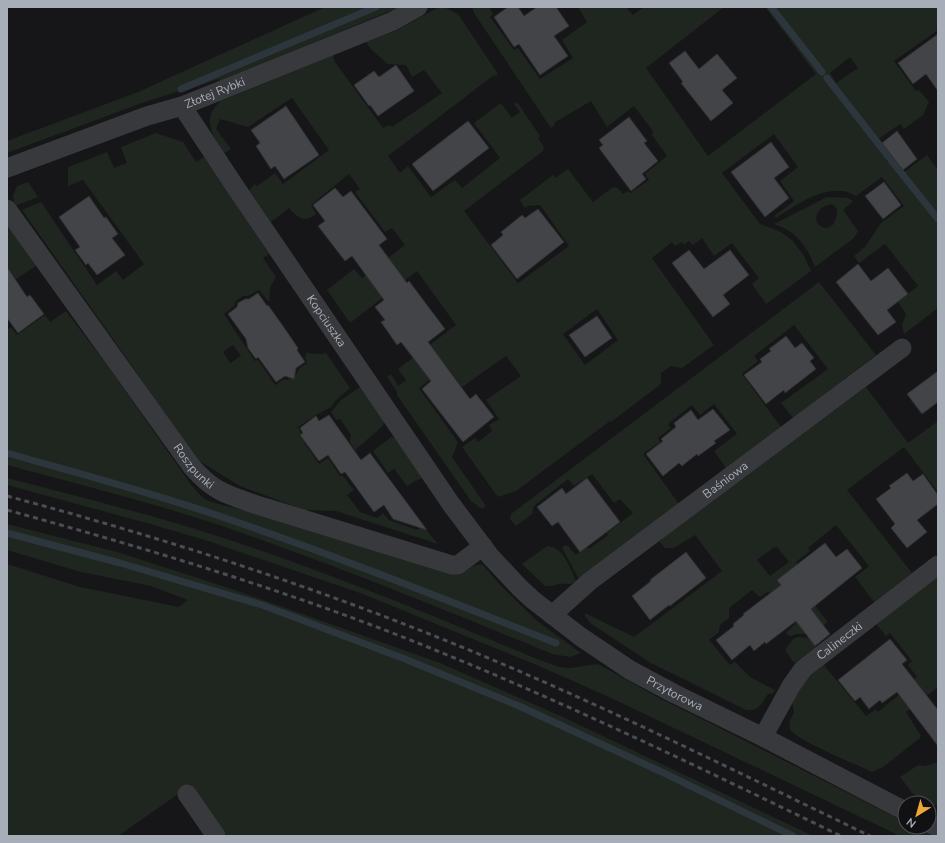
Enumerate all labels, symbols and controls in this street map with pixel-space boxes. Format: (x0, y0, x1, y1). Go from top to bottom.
street label: Złotej Rybki (182, 74, 247, 112)
street label: Kopciuszka (303, 292, 350, 350)
street label: Roszpunki (170, 440, 217, 493)
street label: Baśniowa (699, 458, 751, 502)
street label: Calineczki (813, 618, 866, 664)
street label: Przytorowa (644, 672, 706, 714)
north arrow (897, 795, 937, 835)
text: N (903, 814, 919, 831)

